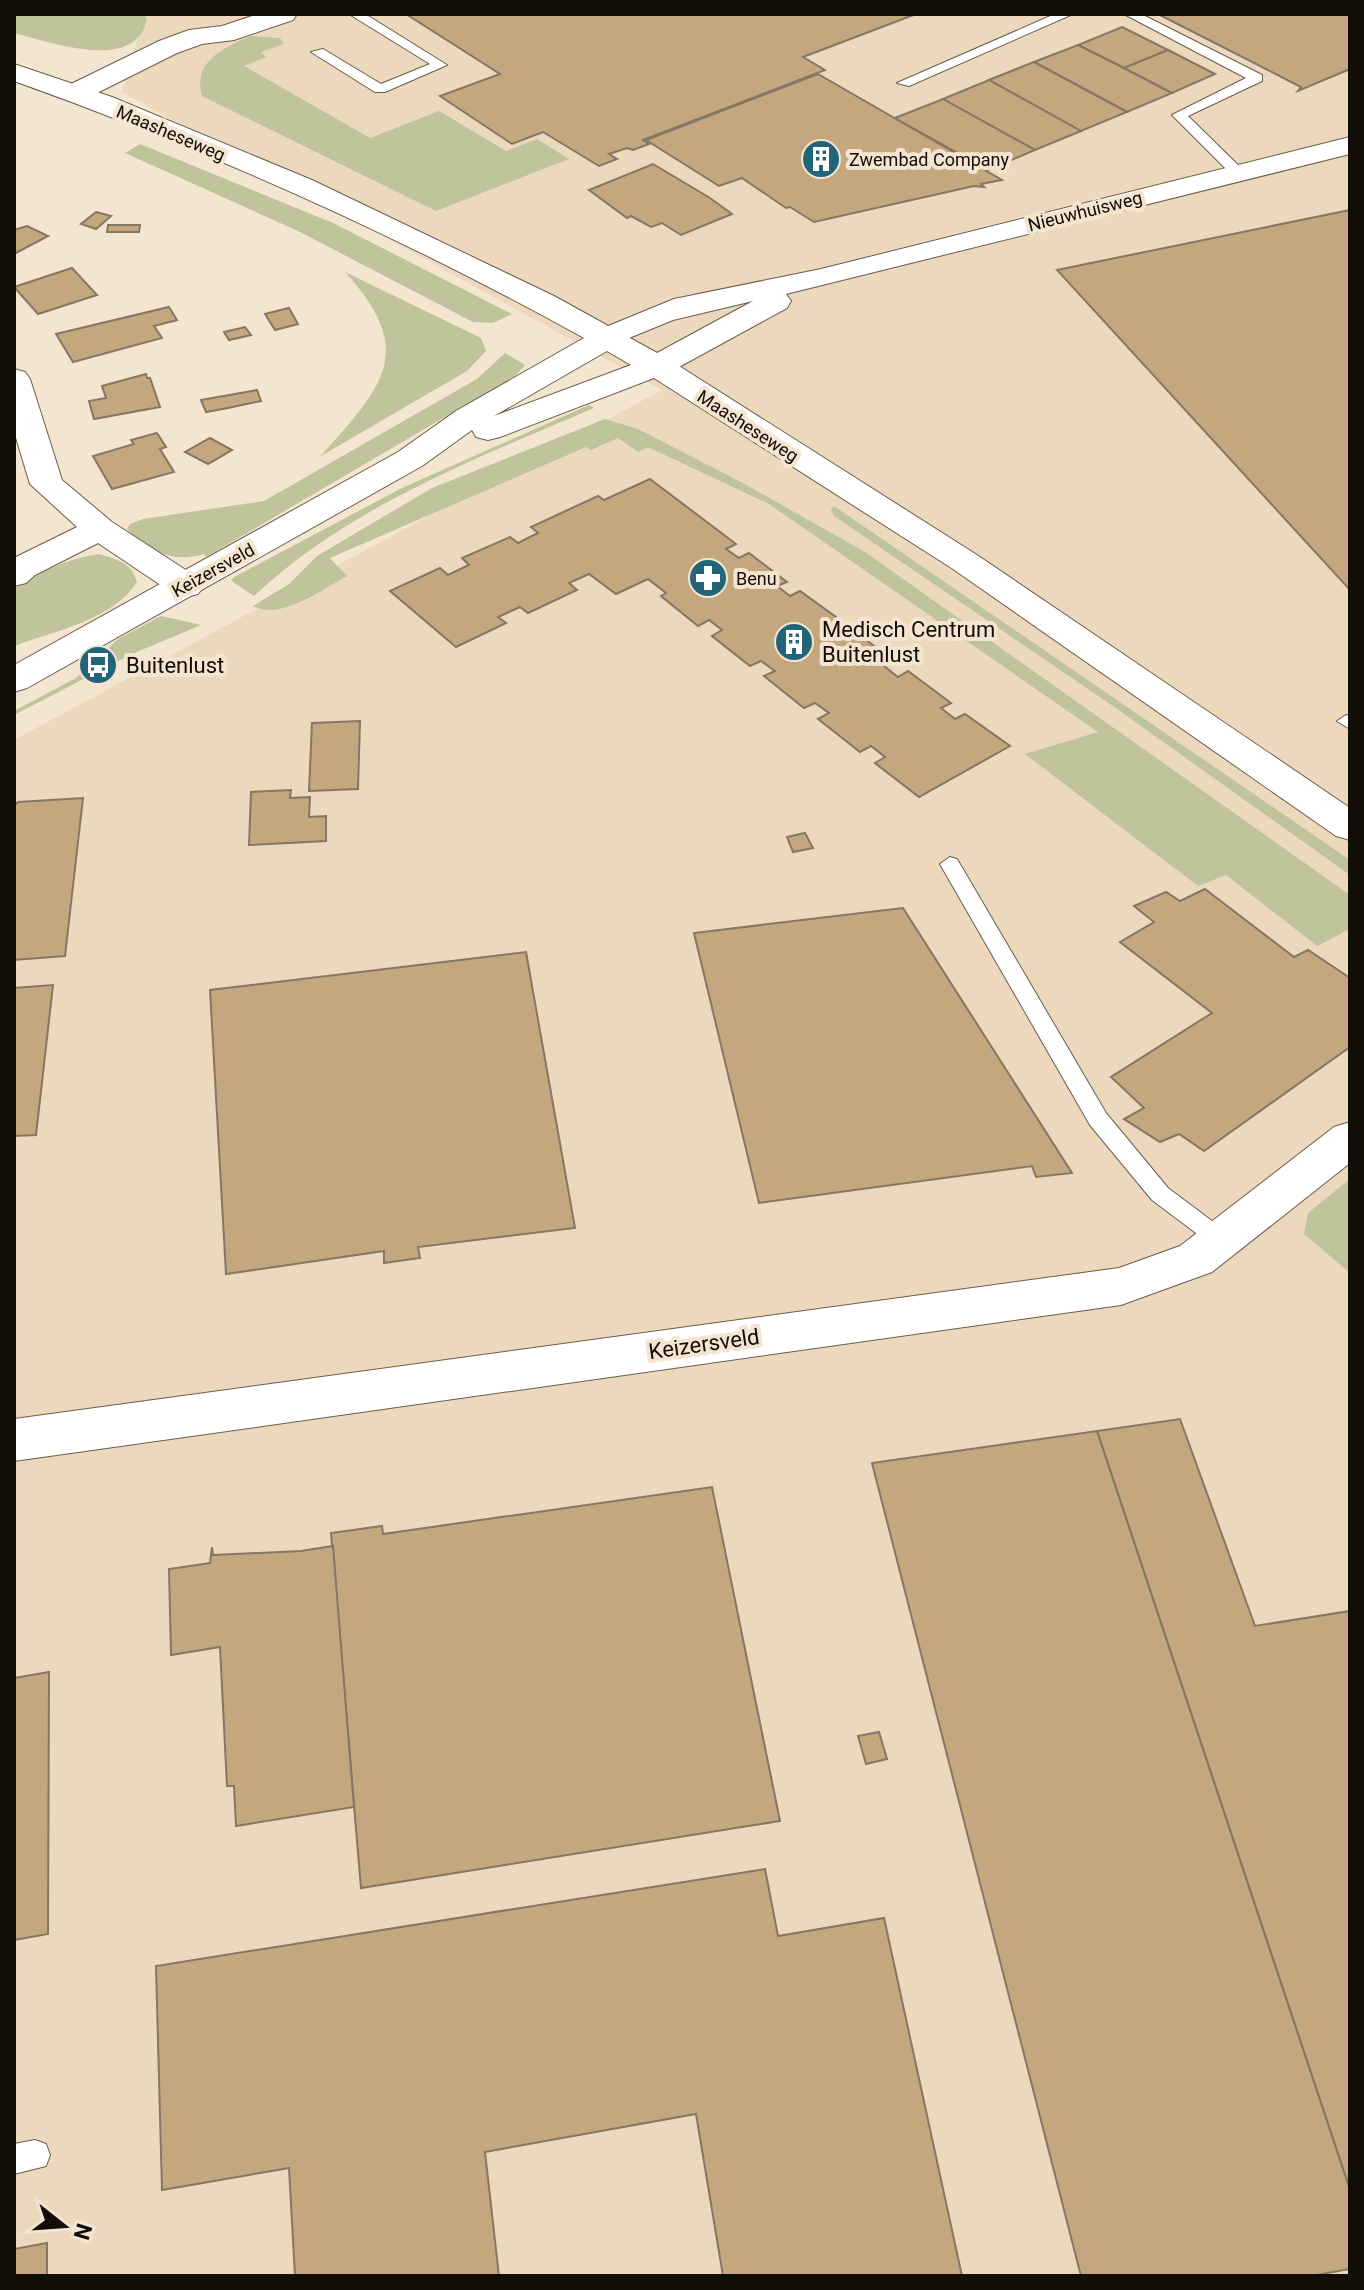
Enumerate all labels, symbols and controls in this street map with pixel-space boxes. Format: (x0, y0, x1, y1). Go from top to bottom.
street label: Maasheseweg (113, 101, 229, 165)
building icon: Zwembad Company (800, 138, 842, 180)
place label: Zwembad Company (849, 149, 1010, 170)
street label: Nieuwhuisweg (1026, 187, 1144, 235)
street label: Maasheseweg (694, 386, 802, 466)
street label: Keizersveld (168, 539, 258, 601)
pharmacy icon: Benu (687, 557, 729, 599)
place label: Benu (736, 568, 777, 589)
place label: Medisch Centrum Buitenlust (822, 617, 995, 667)
building icon: Medisch Centrum Buitenlust (773, 621, 815, 663)
bus stop icon: Buitenlust (77, 644, 119, 686)
place label: Buitenlust (126, 653, 224, 678)
street label: Keizersveld (647, 1324, 761, 1364)
north arrow (24, 2186, 104, 2266)
text: N (68, 2221, 97, 2243)

